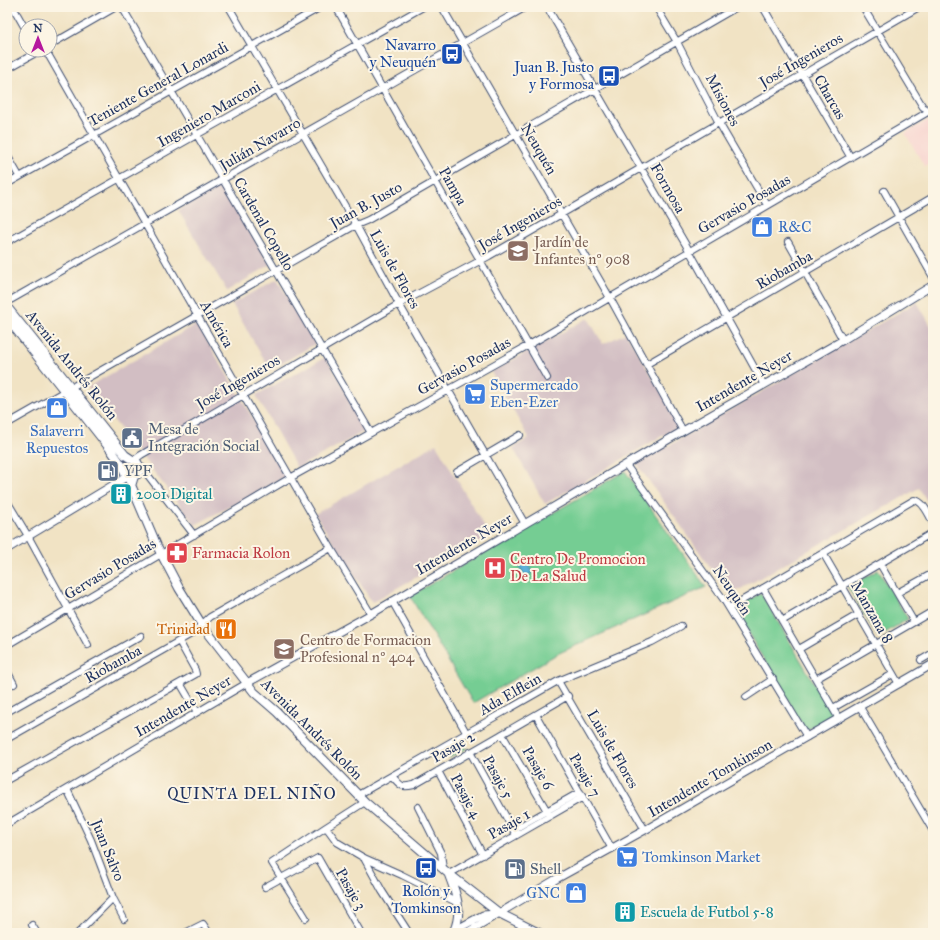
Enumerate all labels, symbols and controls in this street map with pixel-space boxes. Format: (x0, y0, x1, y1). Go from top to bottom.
north arrow (18, 18, 58, 58)
text: N (33, 22, 43, 35)
street label: José Ingenieros (754, 29, 846, 93)
place label: Navarro y Neuquén (369, 36, 436, 72)
street label: Teniente General Lonardi (85, 38, 231, 130)
bus stop icon: Navarro y Neuquén (439, 41, 465, 67)
place label: Juan B. Justo y Formosa (512, 58, 595, 93)
bus stop icon: Juan B. Justo y Formosa (596, 63, 622, 89)
street label: Misiones (702, 71, 744, 129)
street label: Charcas (810, 71, 850, 123)
street label: Ingeniero Marconi (154, 77, 264, 151)
street label: Julián Navarro (215, 113, 304, 176)
street label: Neuquén (516, 120, 561, 178)
street label: Formosa (647, 160, 690, 217)
street label: Pampa (435, 164, 471, 209)
street label: Gervasio Posadas (694, 170, 794, 238)
street label: Cardenal Copello (230, 174, 298, 274)
street label: Juan B. Justo (325, 178, 406, 234)
street label: José Ingenieros (473, 192, 565, 256)
shop icon: R&C (749, 214, 775, 240)
place label: R&C (778, 218, 812, 236)
street label: Luis de Flores (366, 226, 424, 312)
place label: Jardín de Infantes nº 908 (532, 233, 630, 268)
school or university icon: Jardín de Infantes nº 908 (505, 238, 531, 264)
street label: Riobamba (753, 246, 816, 293)
street label: América (196, 296, 238, 351)
street label: Avenida Andrés Rolón (22, 306, 122, 424)
street label: Gervasio Posadas (414, 333, 514, 399)
street label: Intendente Neyer (693, 346, 796, 416)
street label: José Ingenieros (191, 351, 283, 415)
place label: Supermercado Eben-Ezer (490, 376, 579, 411)
supermarket icon: Supermercado Eben-Ezer (462, 381, 488, 407)
shop icon: Salaverri Repuestos (44, 395, 70, 421)
place label: Mesa de Integración Social (148, 420, 260, 455)
place label: Salaverri Repuestos (26, 422, 88, 457)
public building icon: Mesa de Integración Social (119, 425, 145, 451)
fuel station icon: YPF (95, 458, 121, 484)
place label: YPF (124, 462, 152, 480)
building icon: 2001 Digital (108, 481, 134, 507)
place label: 2001 Digital (136, 485, 214, 503)
street label: Intendente Neyer (413, 509, 516, 579)
street label: Gervasio Posadas (61, 535, 159, 603)
pharmacy icon: Farmacia Rolon (164, 540, 190, 566)
place label: Farmacia Rolon (192, 544, 290, 562)
place label: Centro De Promocion De La Salud (510, 550, 646, 585)
hospital icon: Centro De Promocion De La Salud (482, 555, 508, 581)
street label: Neuquén (708, 562, 755, 619)
street label: Manzana 8 (847, 578, 897, 646)
restaurant icon: Trinidad (213, 616, 239, 642)
place label: Trinidad (157, 620, 210, 638)
place label: Centro de Formacion Profesional nº 404 (300, 631, 431, 666)
school or university icon: Centro de Formacion Profesional nº 404 (271, 636, 297, 662)
street label: Riobamba (82, 641, 145, 687)
street label: Ada Elflein (475, 669, 544, 720)
street label: Intendente Neyer (132, 671, 235, 741)
street label: Avenida Andrés Rolón (257, 674, 366, 783)
street label: Luis de Flores (583, 707, 643, 791)
street label: Pasaje 2 (428, 727, 478, 767)
street label: Intendente Tomkinson (645, 735, 775, 821)
street label: Pasaje 6 (518, 743, 558, 794)
street label: Pasaje 7 (565, 750, 605, 800)
street label: Pasaje 5 (479, 752, 517, 802)
street label: Pasaje 4 (447, 771, 486, 822)
district label: QUINTA DEL NIÑO (167, 783, 337, 803)
street label: Pasaje 1 (485, 805, 533, 843)
street label: Juan Salvo (86, 815, 129, 884)
supermarket icon: Tomkinson Market (614, 844, 640, 870)
place label: Tomkinson Market (642, 848, 761, 866)
bus stop icon: Rolón y Tomkinson (413, 855, 439, 881)
fuel station icon: Shell (502, 856, 528, 882)
place label: Shell (530, 860, 562, 878)
street label: Pasaje 3 (332, 865, 370, 913)
shop icon: GNC (563, 880, 589, 906)
place label: Rolón y Tomkinson (391, 882, 461, 917)
place label: GNC (526, 884, 560, 902)
building icon: Escuela de Futbol 5-8 (612, 899, 638, 925)
place label: Escuela de Futbol 5-8 (640, 903, 774, 921)

